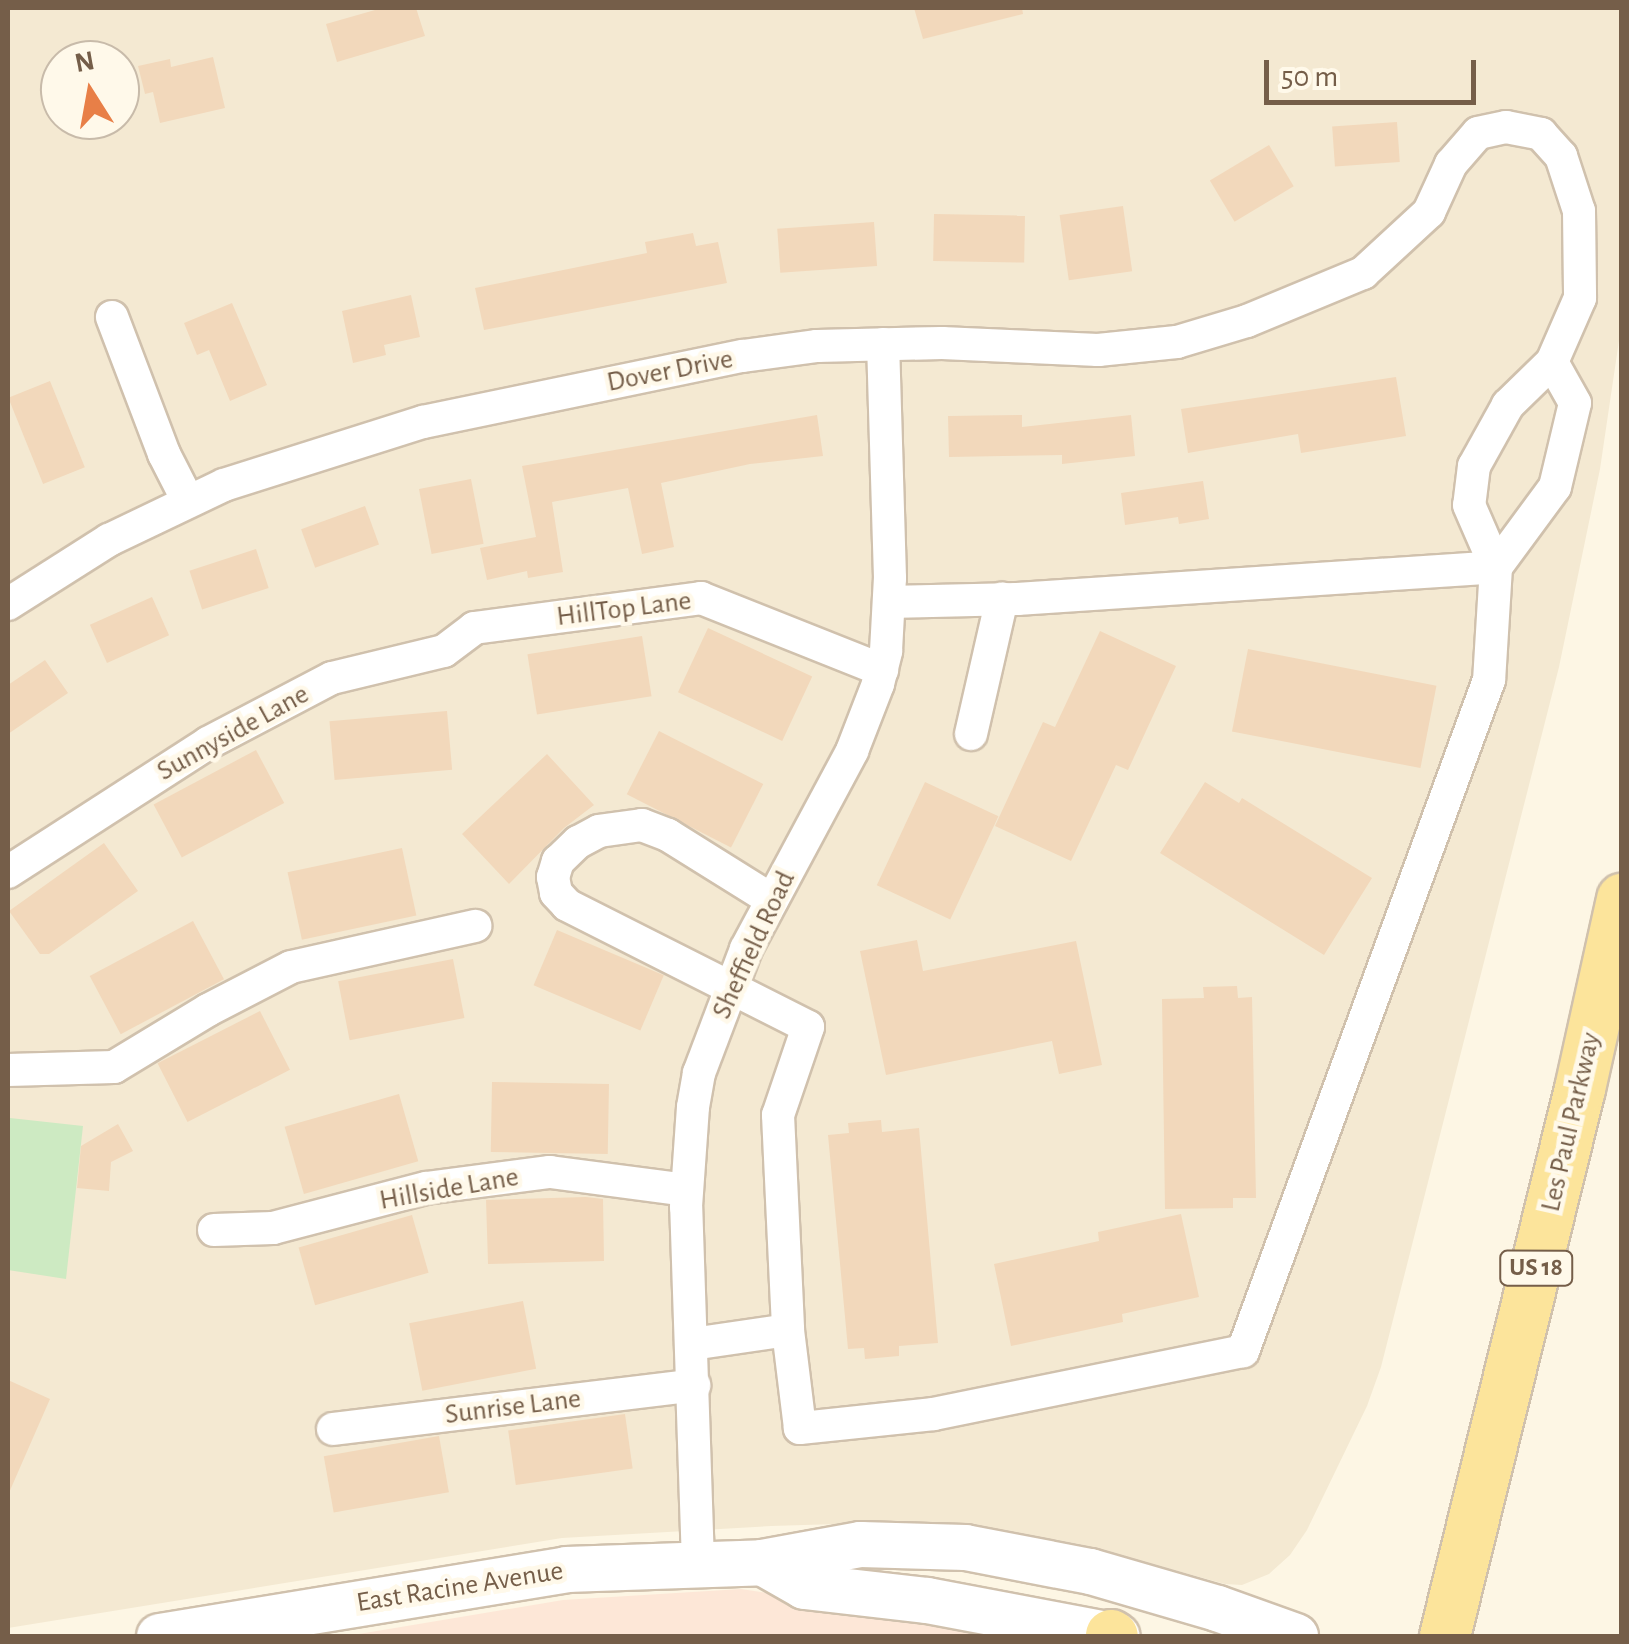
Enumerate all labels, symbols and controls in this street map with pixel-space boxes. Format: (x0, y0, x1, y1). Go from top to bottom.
north arrow (40, 40, 140, 140)
scale bar (1269, 40, 1482, 102)
text: N (72, 47, 97, 78)
text: 50 m (1281, 62, 1338, 92)
street label: Dover Drive (604, 342, 736, 400)
street label: HillTop Lane (555, 584, 693, 634)
street label: Sunnyside Lane (151, 678, 315, 788)
street label: Sheffield Road (705, 866, 803, 1024)
street label: Les Paul Parkway (1534, 1029, 1608, 1215)
street label: Hillside Lane (377, 1160, 521, 1218)
road number: US 18 (1498, 1248, 1574, 1288)
street label: Sunrise Lane (443, 1382, 583, 1432)
street label: East Racine Avenue (354, 1554, 566, 1620)

